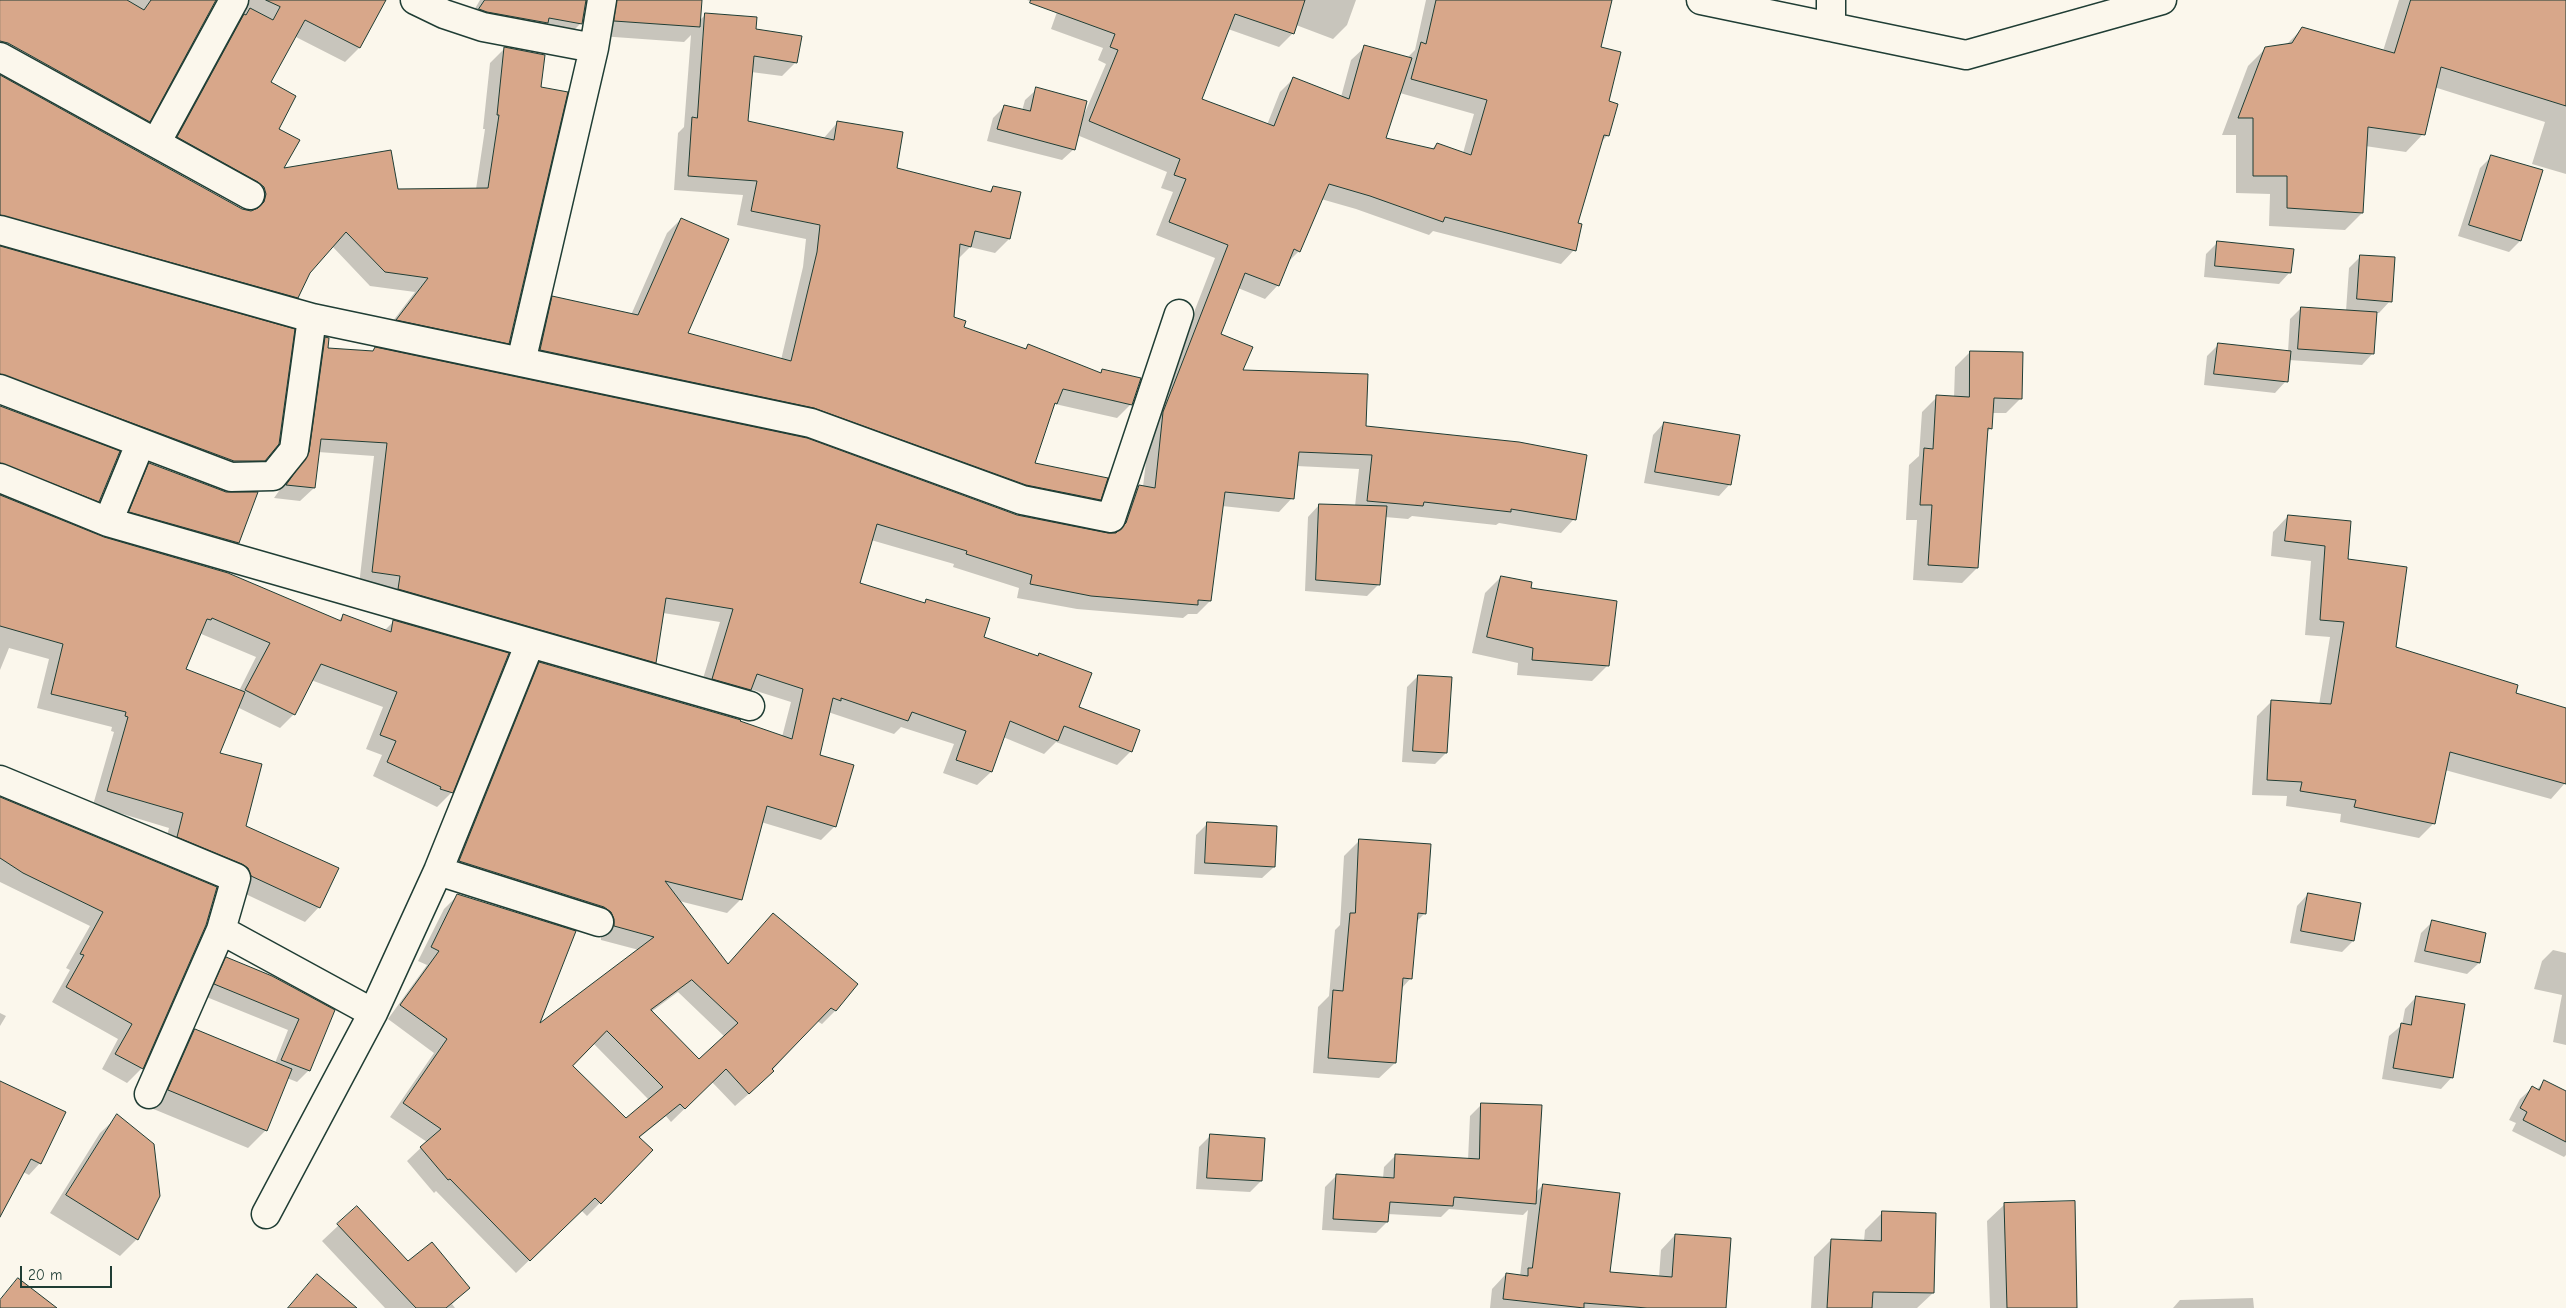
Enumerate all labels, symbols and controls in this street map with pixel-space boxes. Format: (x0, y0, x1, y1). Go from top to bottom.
scale bar (22, 1256, 115, 1288)
text: 20 m (28, 1266, 62, 1284)

